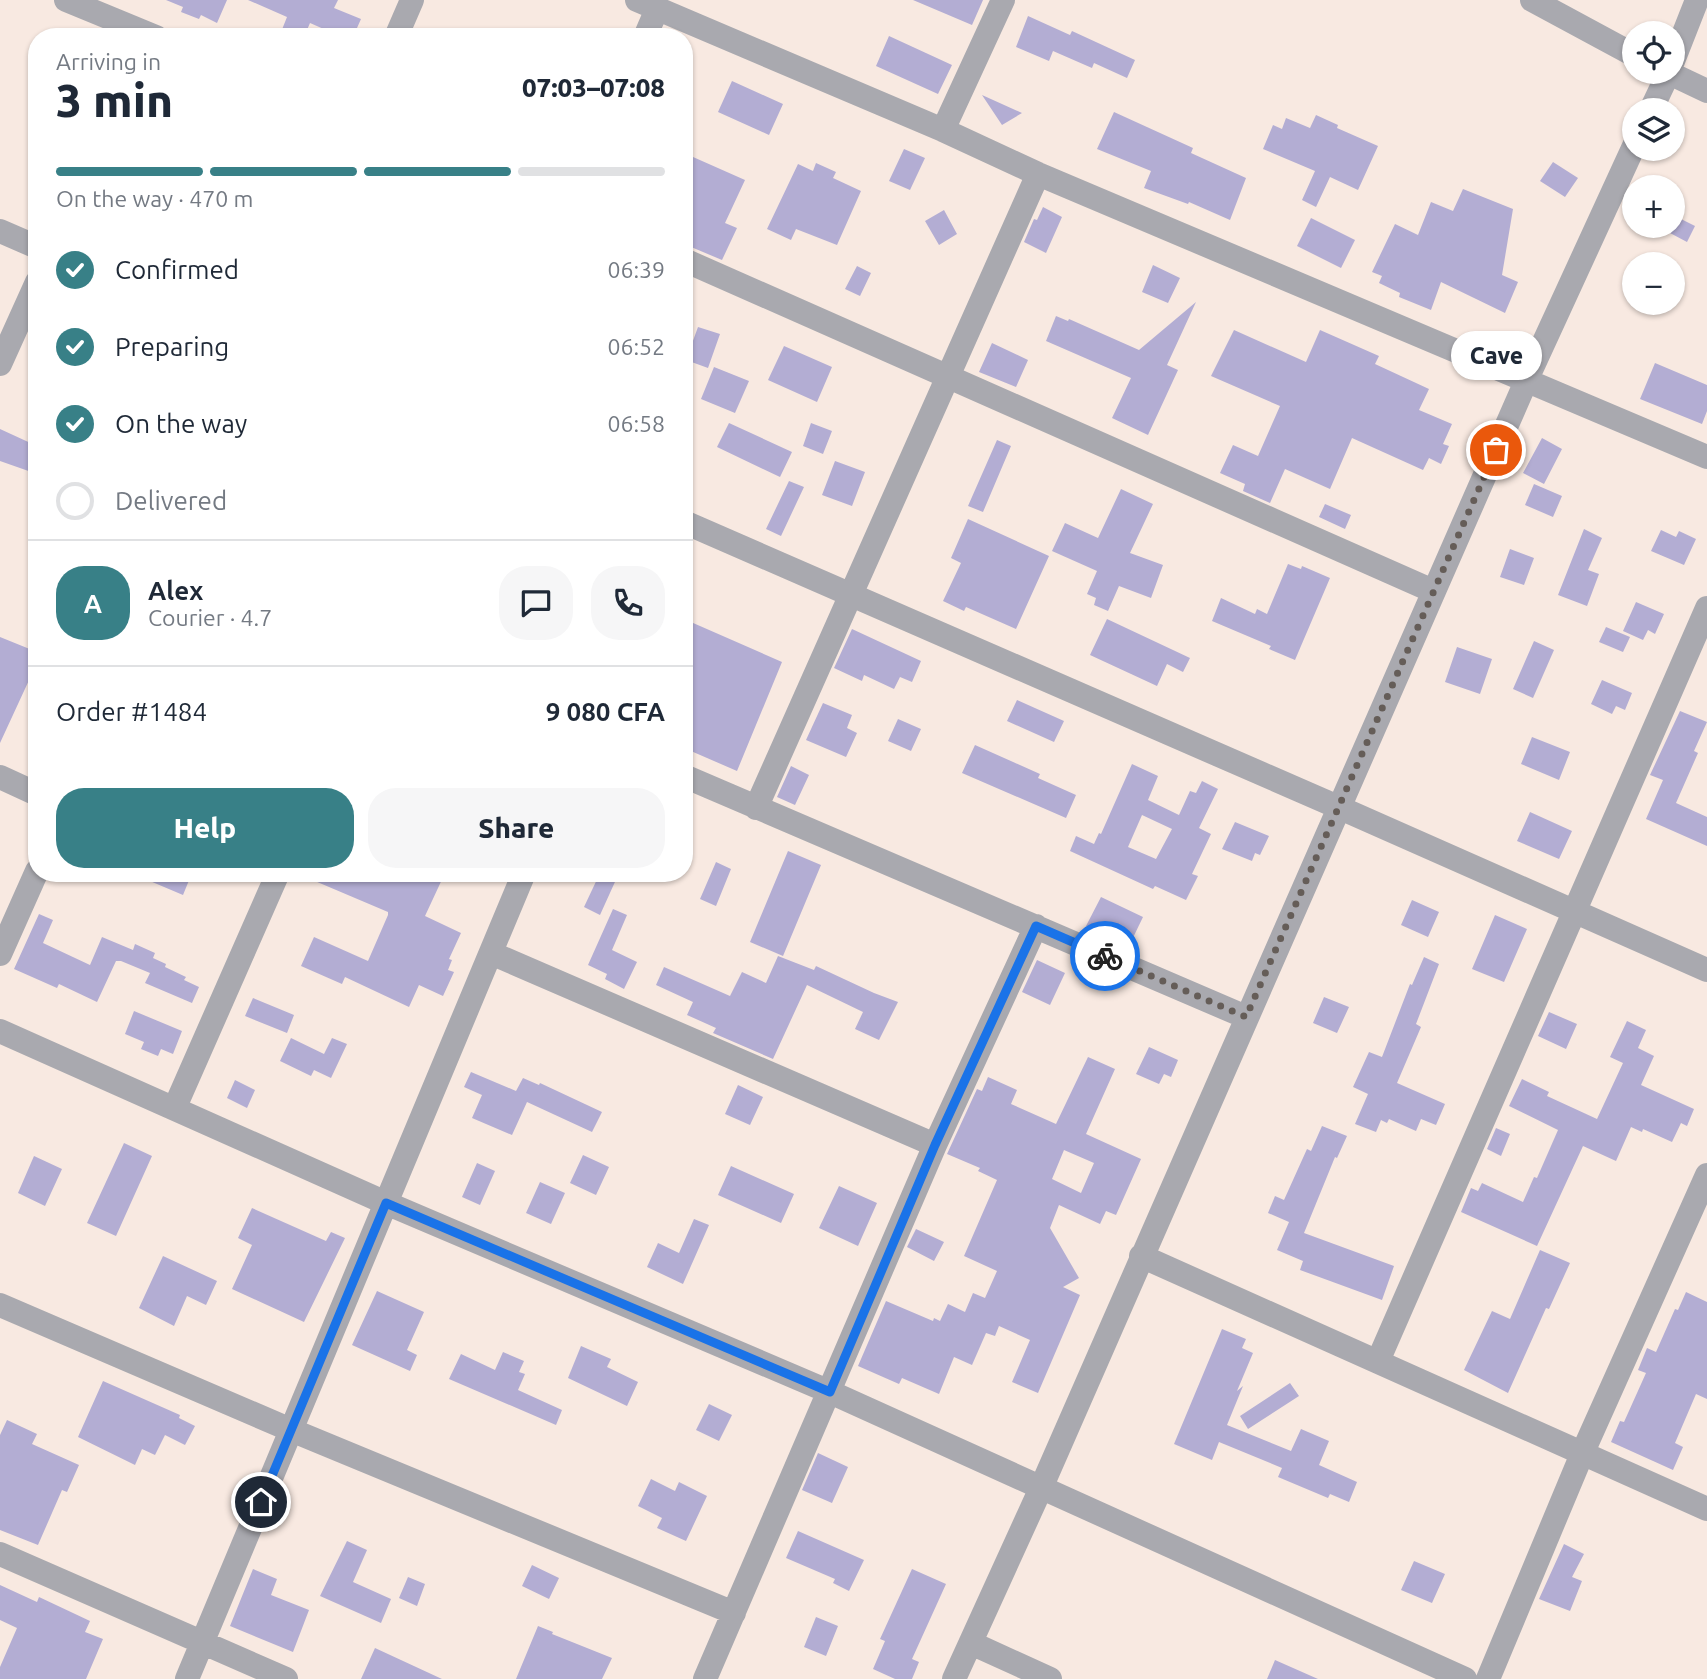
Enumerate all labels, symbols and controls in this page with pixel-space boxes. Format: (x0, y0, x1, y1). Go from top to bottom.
map controls (1622, 21, 1685, 315)
button: locate (1622, 21, 1685, 84)
text: Arriving in (56, 49, 161, 74)
text: 07:03–07:08 (522, 73, 665, 102)
text: 3 min (56, 74, 173, 126)
button: layers (1622, 98, 1685, 161)
button: + (1622, 175, 1685, 238)
text: On the way · 470 m (56, 186, 253, 211)
icon: check (56, 251, 94, 289)
button: − (1622, 252, 1685, 315)
text: Confirmed (115, 255, 239, 284)
text: 06:39 (607, 257, 665, 282)
icon: check (56, 328, 94, 366)
callout: Cave (1450, 331, 1542, 380)
text: Preparing (115, 332, 229, 361)
text: 06:52 (607, 334, 665, 359)
text: Cave (1470, 343, 1523, 368)
icon: check (56, 405, 94, 443)
text: On the way (115, 409, 247, 438)
text: 06:58 (607, 411, 665, 436)
pin (1466, 420, 1526, 480)
icon: bag (1477, 431, 1515, 469)
text: Delivered (115, 486, 227, 515)
button: chat (499, 566, 573, 640)
button: phone (591, 566, 665, 640)
text: Alex (148, 576, 203, 605)
text: A (84, 589, 102, 618)
text: Courier · 4.7 (148, 605, 272, 630)
text: Order #1484 (56, 697, 207, 726)
text: 9 080 CFA (546, 697, 665, 726)
button: Help (56, 788, 354, 868)
button: Share (368, 788, 665, 868)
courier (1070, 921, 1140, 991)
icon: bike (1086, 937, 1124, 975)
pin (231, 1472, 291, 1532)
icon: home (242, 1483, 280, 1521)

